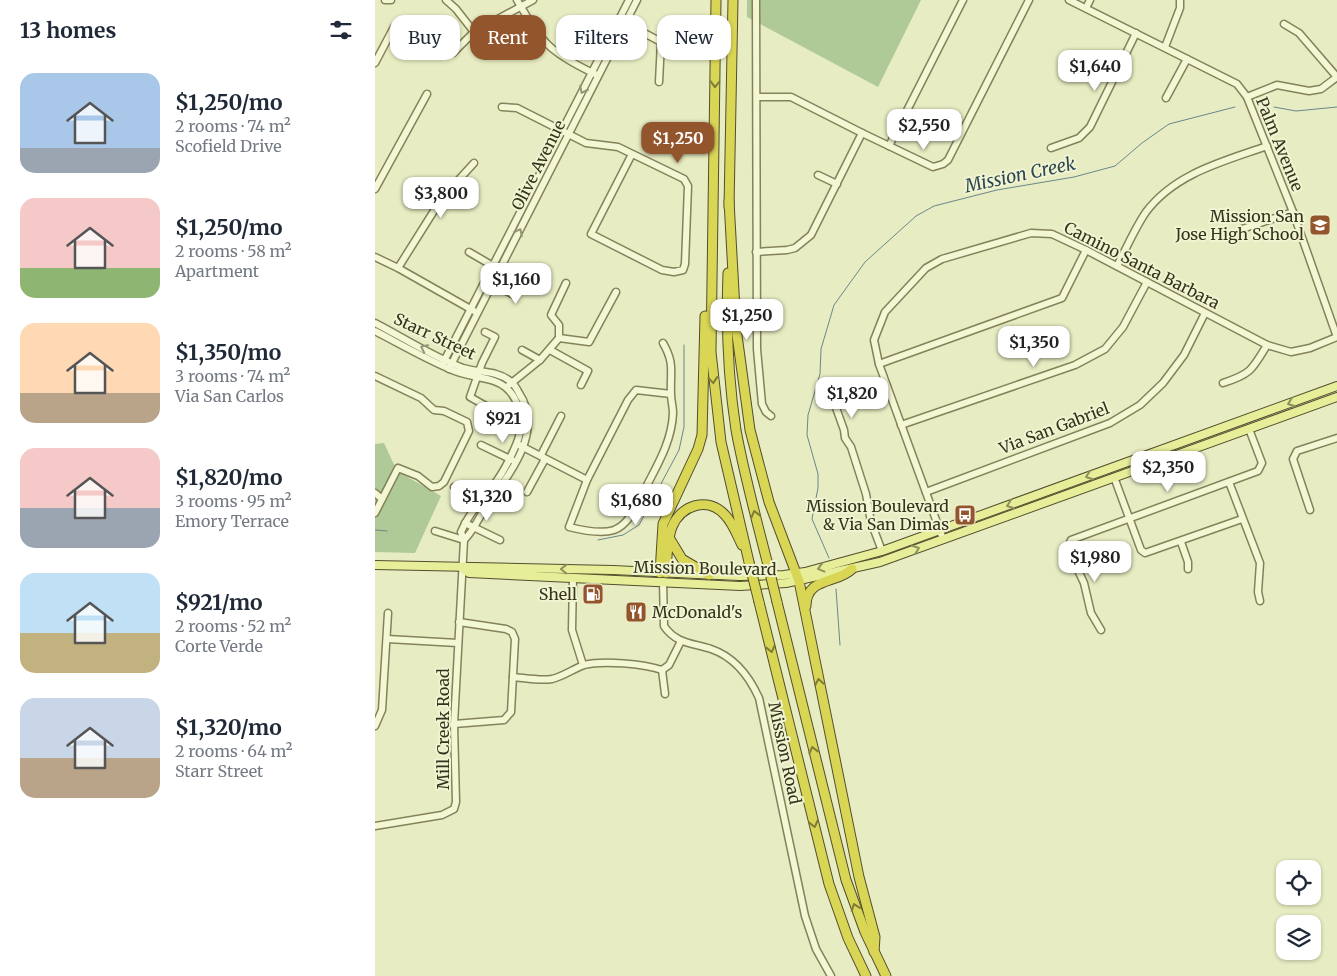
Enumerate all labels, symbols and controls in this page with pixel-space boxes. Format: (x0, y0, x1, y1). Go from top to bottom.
chip: Buy (390, 15, 460, 60)
chip: Rent (470, 15, 546, 60)
chip: Filters (556, 15, 647, 60)
chip: New (657, 15, 731, 60)
icon: filters (327, 16, 355, 44)
text: 13 homes (20, 17, 116, 44)
pin: $1,640 (1054, 49, 1136, 92)
text: $1,640 (1069, 56, 1121, 76)
one-way arrow (710, 80, 720, 88)
one-way arrow (579, 85, 589, 94)
text: $1,250/mo (175, 89, 282, 116)
icon: home (60, 93, 120, 153)
street label: Palm Avenue (1252, 94, 1308, 194)
pin: $2,550 (883, 108, 965, 151)
text: $2,550 (898, 115, 950, 135)
text: 2 rooms · 74 m² (175, 116, 291, 136)
street label: Olive Avenue (507, 117, 569, 213)
pin: $1,250 (637, 121, 719, 164)
text: $1,250 (652, 128, 704, 148)
text: Scofield Drive (175, 136, 282, 156)
water label: Mission Creek (961, 152, 1077, 198)
pin: $3,800 (400, 176, 482, 219)
text: $3,800 (414, 183, 468, 203)
place label: Mission San Jose High School (1174, 206, 1304, 244)
school or university icon: Mission San Jose High School (1308, 213, 1332, 237)
text: $1,250/mo (175, 214, 282, 241)
street label: Camino Santa Barbara (1061, 217, 1224, 313)
icon: home (60, 218, 120, 278)
one-way arrow (512, 228, 522, 237)
text: 2 rooms · 58 m² (175, 241, 292, 261)
text: Apartment (175, 261, 259, 281)
pin: $1,160 (475, 262, 557, 305)
text: $1,160 (491, 269, 541, 289)
pin: $1,250 (706, 298, 788, 341)
text: $1,250 (721, 305, 773, 325)
street label: Starr Street (391, 308, 480, 364)
pin: $1,350 (993, 326, 1075, 368)
text: $1,350 (1009, 332, 1059, 352)
text: $1,350/mo (175, 339, 281, 366)
icon: home (60, 343, 120, 403)
one-way arrow (420, 344, 429, 354)
text: 3 rooms · 74 m² (175, 366, 290, 386)
one-way arrow (707, 376, 718, 384)
pin: $1,820 (811, 376, 893, 419)
text: $1,820 (826, 383, 878, 403)
text: Via San Carlos (175, 386, 284, 406)
one-way arrow (1287, 397, 1296, 407)
street label: Via San Gabriel (995, 398, 1112, 458)
pin: $921 (473, 402, 533, 444)
text: $921 (485, 408, 521, 428)
pin: $2,350 (1127, 450, 1209, 493)
text: $2,350 (1142, 457, 1194, 477)
text: $1,820/mo (175, 464, 283, 491)
icon: home (60, 468, 120, 528)
one-way arrow (1085, 470, 1094, 480)
pin: $1,320 (446, 480, 528, 522)
pin: $1,680 (595, 484, 677, 526)
text: $1,320 (462, 486, 512, 506)
text: $1,680 (610, 490, 662, 510)
text: 3 rooms · 95 m² (175, 491, 291, 511)
place label: Mission Boulevard & Via San Dimas (806, 496, 949, 534)
one-way arrow (1007, 499, 1015, 509)
bus stop icon: Mission Boulevard & Via San Dimas (953, 503, 977, 527)
one-way arrow (750, 509, 761, 518)
text: Emory Terrace (175, 511, 289, 531)
pin: $1,980 (1054, 540, 1136, 583)
one-way arrow (912, 545, 920, 555)
text: $1,980 (1069, 547, 1121, 567)
street label: Mission Boulevard (633, 557, 777, 579)
one-way arrow (817, 562, 825, 572)
one-way arrow (560, 564, 568, 574)
fuel station icon: Shell (581, 582, 605, 606)
place label: Shell (539, 584, 577, 604)
text: $921/mo (175, 589, 263, 616)
icon: home (60, 593, 120, 653)
restaurant icon: McDonald's (624, 600, 648, 624)
place label: McDonald's (652, 602, 742, 622)
text: 2 rooms · 52 m² (175, 616, 291, 636)
text: Corte Verde (175, 636, 263, 656)
one-way arrow (765, 645, 776, 654)
street label: Mill Creek Road (433, 668, 453, 790)
one-way arrow (814, 677, 824, 686)
street label: Mission Road (764, 700, 806, 806)
text: $1,320/mo (175, 714, 282, 741)
icon: home (60, 718, 120, 778)
text: 2 rooms · 64 m² (175, 741, 293, 761)
one-way arrow (809, 747, 819, 755)
text: Starr Street (175, 761, 263, 781)
one-way arrow (808, 820, 819, 829)
map controls (1276, 860, 1321, 960)
button: locate (1276, 860, 1321, 905)
one-way arrow (851, 903, 861, 912)
button: layers (1276, 915, 1321, 960)

